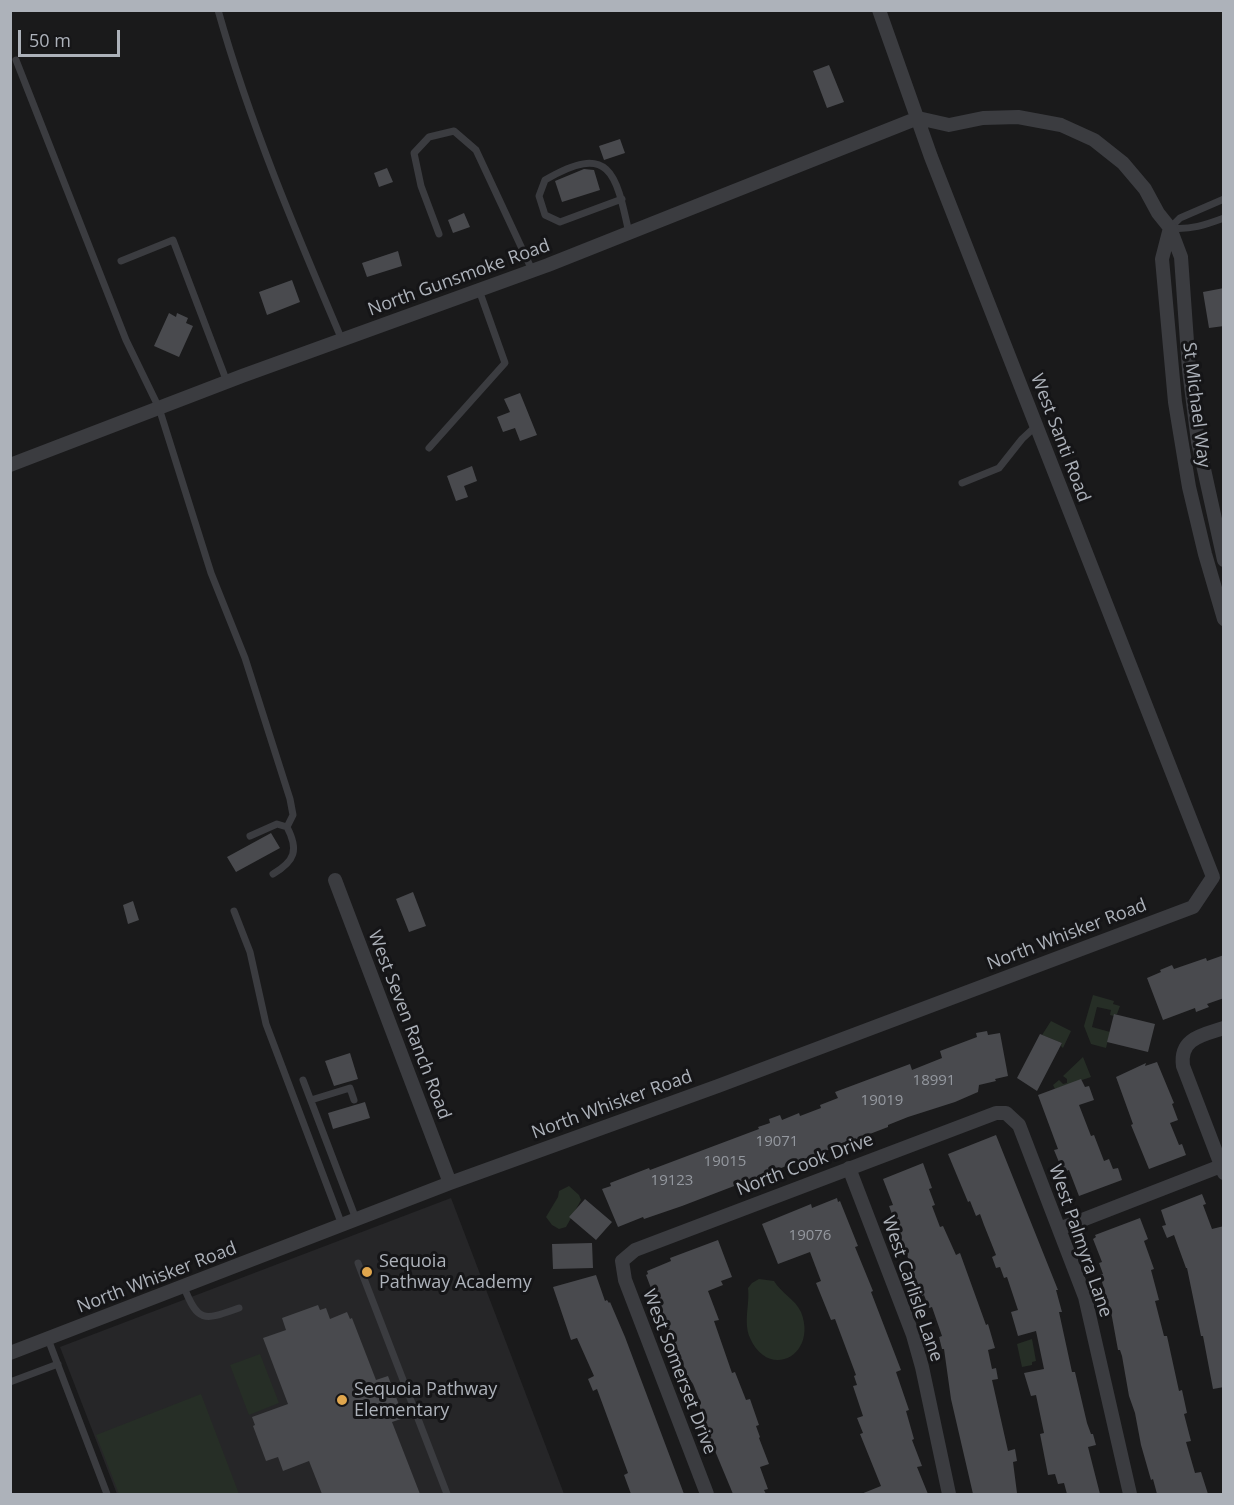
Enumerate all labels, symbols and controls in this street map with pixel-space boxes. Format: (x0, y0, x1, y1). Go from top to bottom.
scale bar (21, 18, 123, 56)
text: 50 m (29, 28, 71, 52)
street label: North Gunsmoke Road (365, 235, 553, 321)
street label: St Michael Way (1178, 341, 1214, 469)
street label: West Santi Road (1026, 371, 1094, 505)
street label: North Whisker Road (984, 895, 1150, 975)
street label: West Seven Ranch Road (363, 927, 455, 1123)
street label: North Whisker Road (529, 1066, 695, 1144)
house number: 18991 (913, 1072, 955, 1090)
house number: 19019 (861, 1092, 903, 1110)
street label: North Cook Drive (733, 1129, 877, 1201)
house number: 19071 (756, 1133, 798, 1151)
house number: 19015 (704, 1153, 746, 1171)
street label: West Palmyra Lane (1044, 1162, 1116, 1320)
house number: 19123 (651, 1172, 693, 1190)
street label: West Carlisle Lane (877, 1213, 947, 1365)
house number: 19076 (789, 1227, 831, 1245)
street label: North Whisker Road (74, 1238, 240, 1318)
place label: Sequoia Pathway Academy (379, 1251, 532, 1294)
marker: Sequoia Pathway Academy (360, 1265, 374, 1279)
street label: West Somerset Drive (638, 1286, 720, 1458)
place label: Sequoia Pathway Elementary (354, 1379, 497, 1422)
marker: Sequoia Pathway Elementary (335, 1393, 349, 1407)

